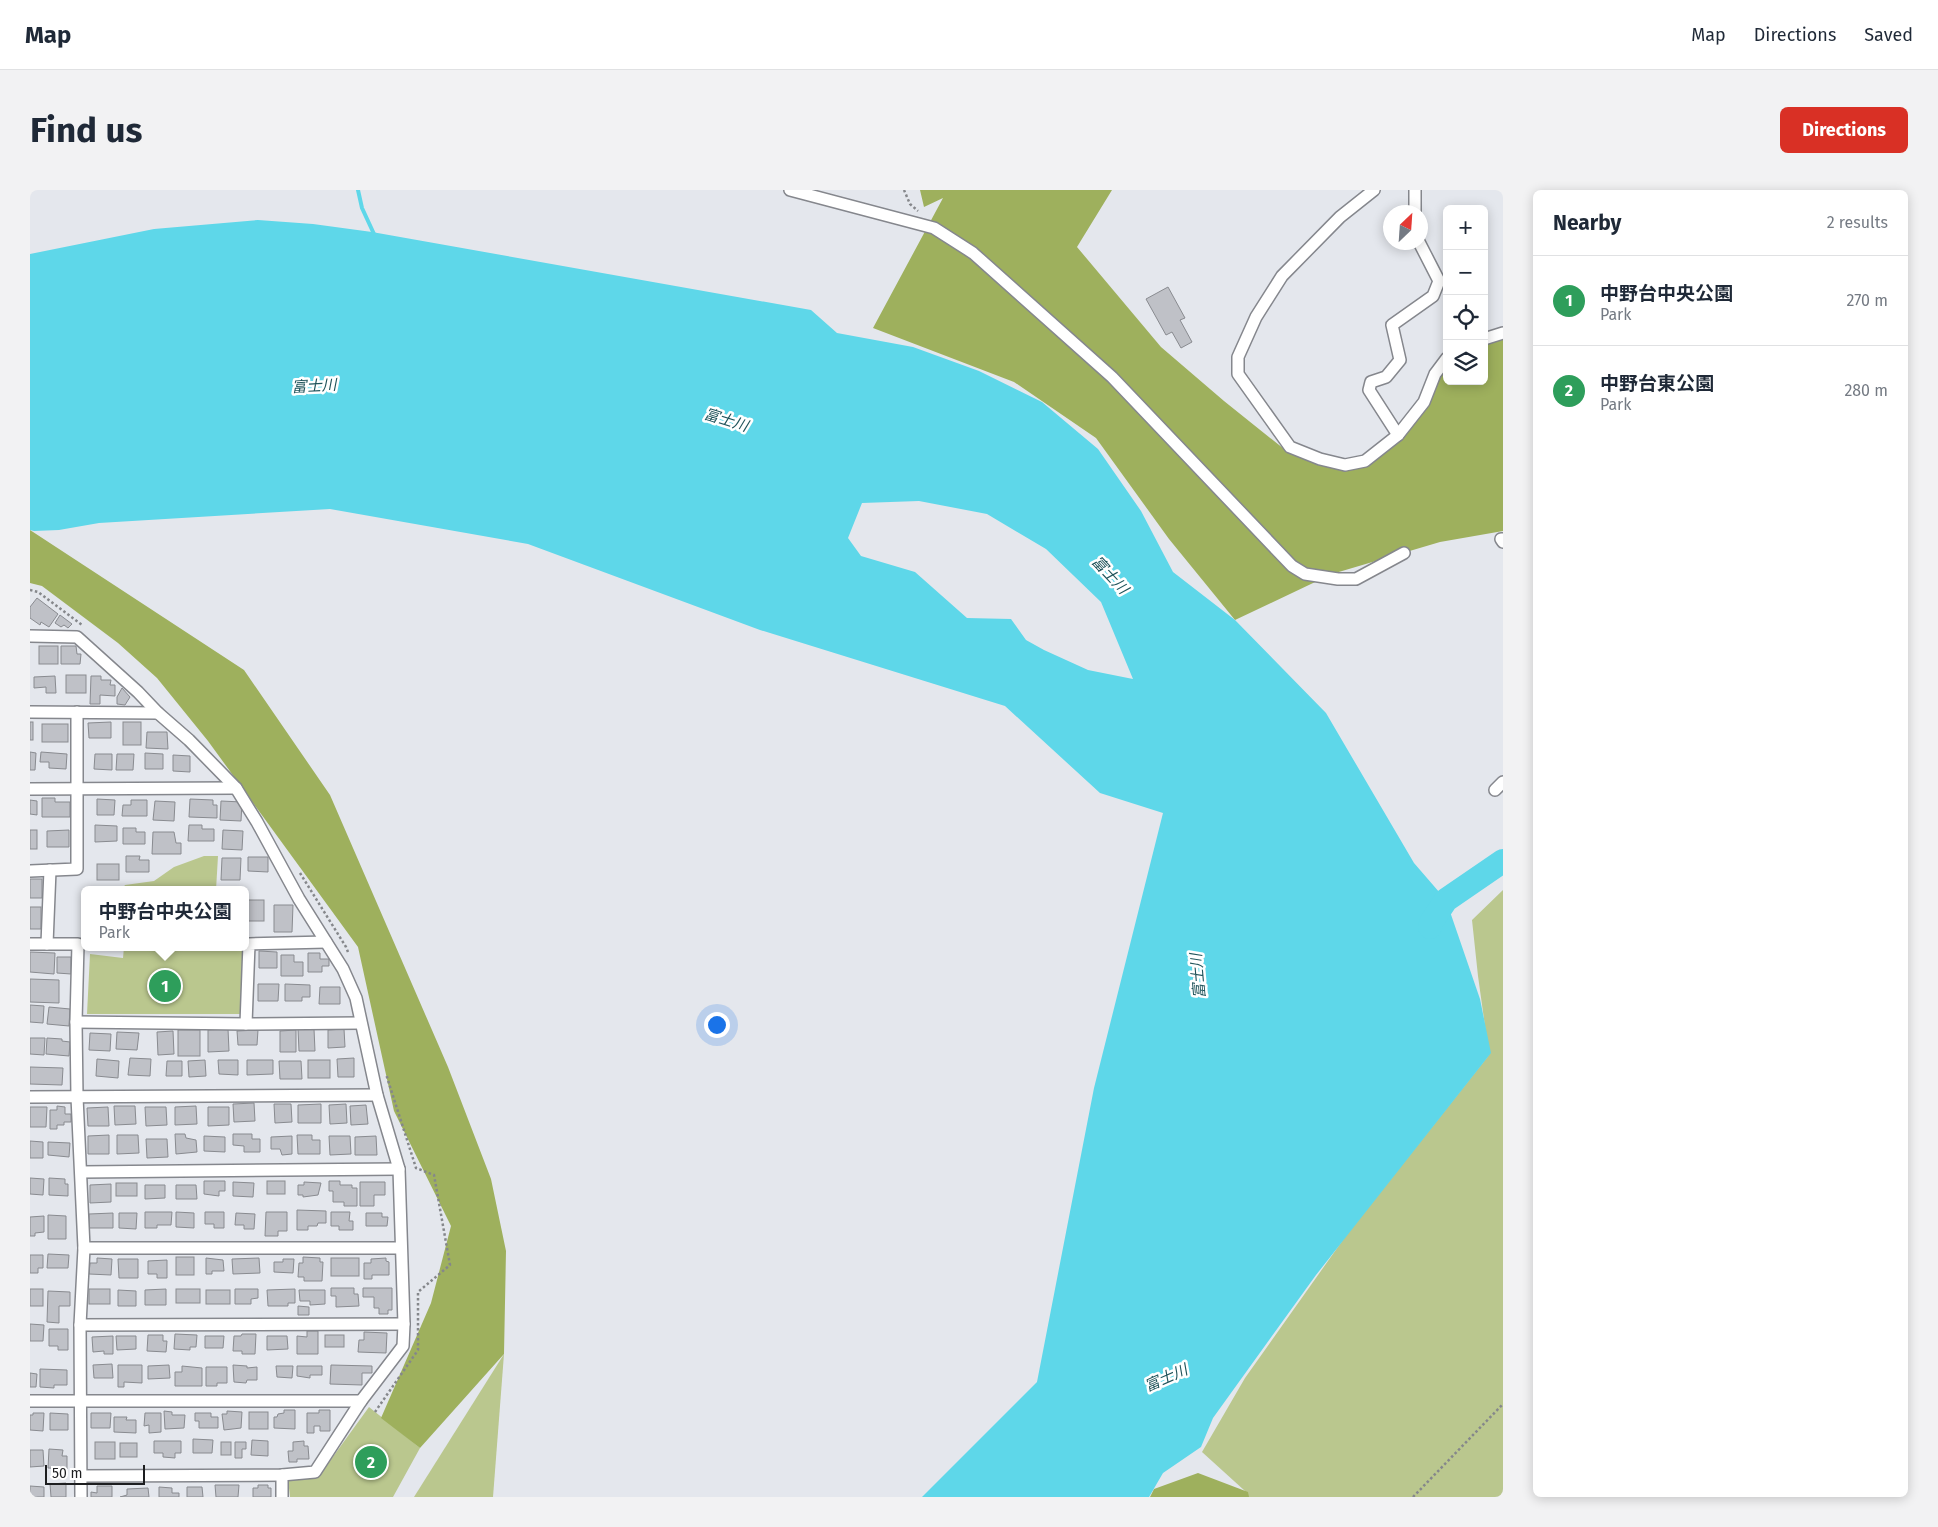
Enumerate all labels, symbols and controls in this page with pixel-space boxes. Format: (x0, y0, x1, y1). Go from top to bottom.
text: Map (25, 21, 71, 49)
text: Map (1691, 24, 1726, 46)
text: Directions (1754, 24, 1836, 46)
text: Saved (1864, 24, 1913, 46)
button: Directions (1780, 107, 1908, 153)
text: Find us (30, 109, 142, 151)
north arrow (1383, 205, 1428, 250)
map controls (1443, 205, 1488, 385)
button: + (1443, 205, 1488, 250)
text: Nearby (1553, 210, 1621, 236)
text: 2 results (1827, 213, 1888, 232)
button: − (1443, 250, 1488, 295)
text: 中野台中央公園 (1600, 282, 1733, 305)
text: 1 (1565, 291, 1573, 310)
text: 270 m (1846, 291, 1888, 310)
button: locate (1443, 295, 1488, 340)
text: Park (1600, 305, 1632, 324)
button: layers (1443, 340, 1488, 385)
text: 中野台東公園 (1600, 372, 1714, 395)
water label: 富士川 (291, 376, 339, 396)
text: 2 (1565, 381, 1573, 400)
text: 280 m (1844, 381, 1888, 400)
text: Park (1600, 395, 1632, 414)
water label: 富士川 (702, 405, 752, 436)
water label: 富士川 (1088, 552, 1133, 599)
popup (81, 886, 249, 951)
text: 中野台中央公園 (98, 900, 232, 923)
text: Park (98, 923, 130, 942)
water label: 富士川 (1187, 951, 1209, 999)
pin: 1 (149, 967, 181, 1005)
your location (704, 1012, 730, 1038)
water label: 富士川 (1142, 1360, 1192, 1395)
pin: 2 (355, 1443, 387, 1481)
scale bar (45, 1462, 145, 1485)
text: 50 m (52, 1465, 83, 1482)

